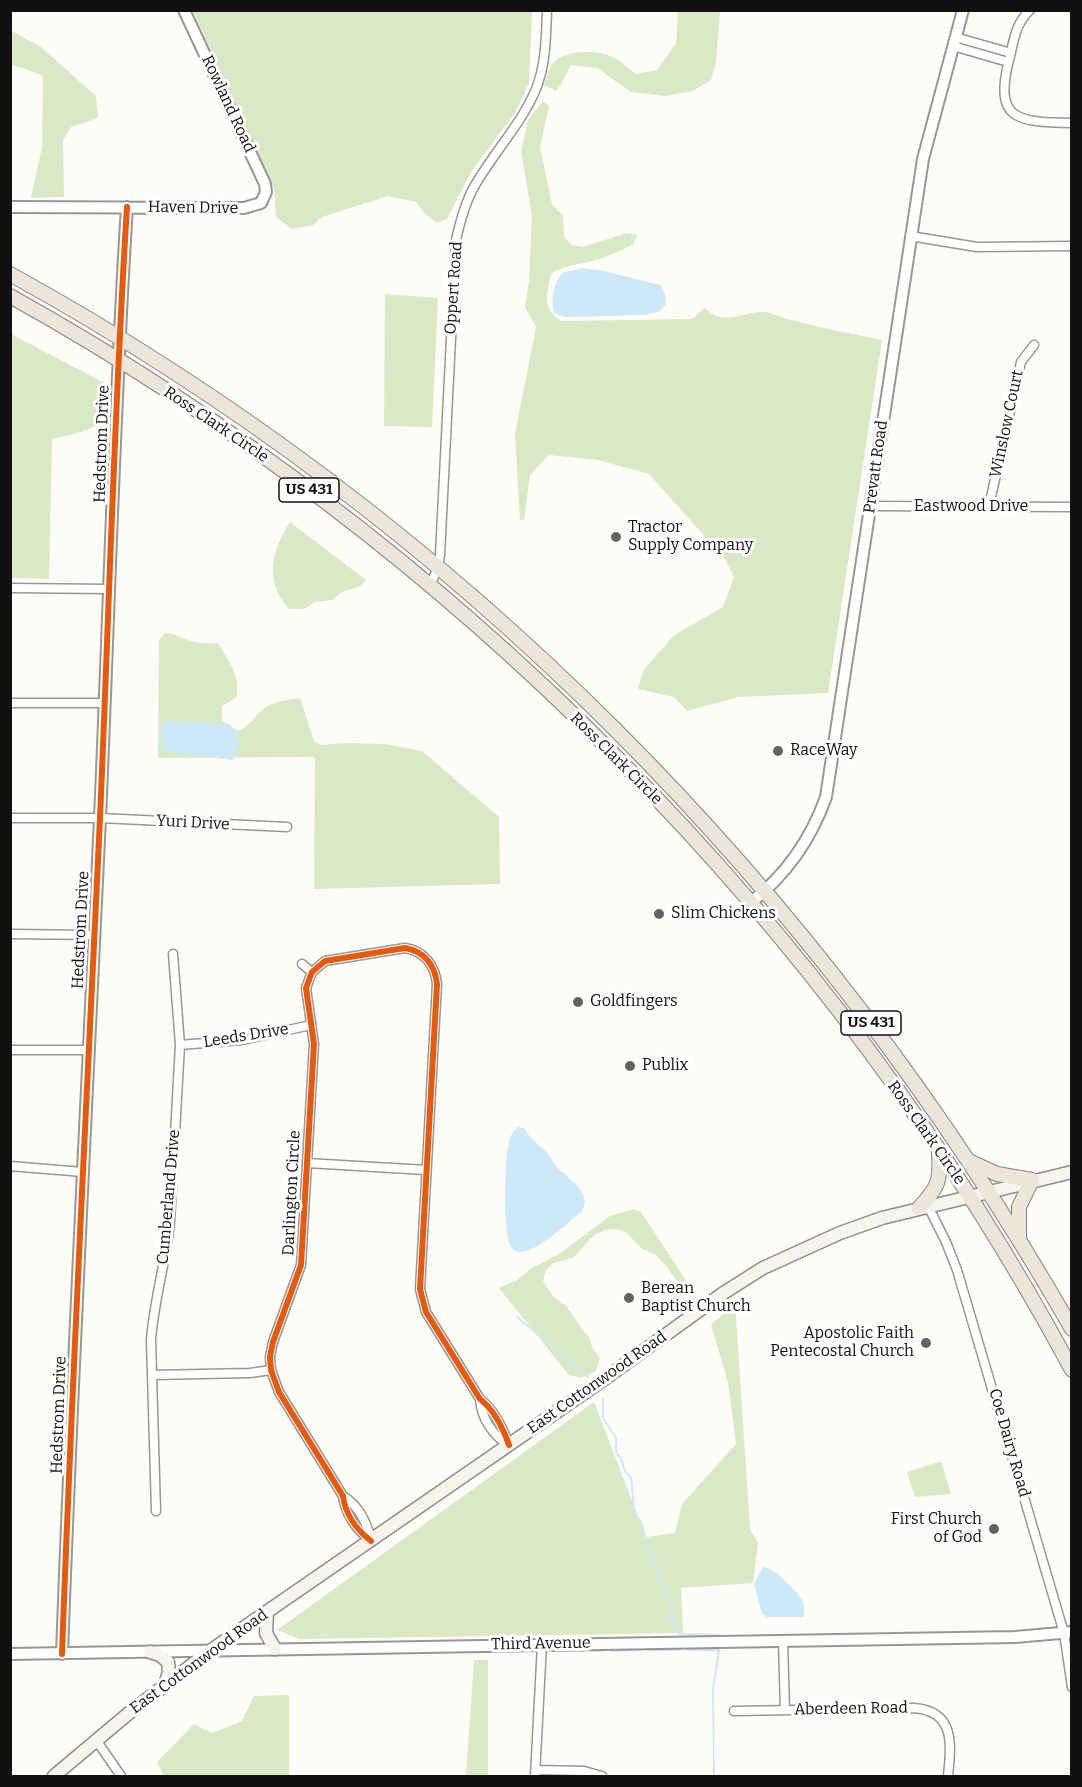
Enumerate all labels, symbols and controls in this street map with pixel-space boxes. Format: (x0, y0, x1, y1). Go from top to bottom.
street label: Rowland Road (197, 52, 259, 156)
street label: Haven Drive (148, 198, 238, 218)
street label: Oppert Road (441, 241, 467, 335)
street label: Winslow Court (986, 368, 1028, 480)
street label: Ross Clark Circle (160, 383, 272, 467)
street label: Hedstrom Drive (90, 385, 114, 503)
street label: Prevatt Road (860, 419, 892, 515)
road number: US 431 (279, 478, 339, 502)
street label: Eastwood Drive (914, 497, 1028, 517)
place label: Tractor Supply Company (628, 518, 753, 556)
marker: Tractor Supply Company (609, 530, 623, 544)
street label: Ross Clark Circle (566, 709, 666, 809)
place label: RaceWay (790, 741, 857, 761)
marker: RaceWay (771, 744, 785, 758)
street label: Yuri Drive (156, 811, 230, 835)
street label: Hedstrom Drive (68, 871, 94, 989)
place label: Slim Chickens (671, 904, 776, 924)
marker: Slim Chickens (652, 907, 666, 921)
place label: Goldfingers (590, 992, 678, 1012)
marker: Goldfingers (571, 995, 585, 1009)
road number: US 431 (841, 1011, 901, 1035)
street label: Leeds Drive (202, 1020, 290, 1052)
place label: Publix (642, 1056, 688, 1076)
marker: Publix (623, 1059, 637, 1073)
street label: Ross Clark Circle (883, 1077, 969, 1189)
street label: Cumberland Drive (154, 1129, 184, 1265)
street label: Darlington Circle (279, 1130, 305, 1256)
place label: Berean Baptist Church (641, 1279, 751, 1317)
marker: Berean Baptist Church (622, 1291, 636, 1305)
place label: Apostolic Faith Pentecostal Church (770, 1324, 914, 1362)
street label: East Cottonwood Road (524, 1328, 670, 1438)
marker: Apostolic Faith Pentecostal Church (919, 1336, 933, 1350)
street label: Hedstrom Drive (47, 1356, 71, 1474)
street label: Coe Dairy Road (984, 1386, 1034, 1500)
place label: First Church of God (891, 1510, 982, 1548)
marker: First Church of God (987, 1522, 1001, 1536)
street label: East Cottonwood Road (126, 1606, 272, 1718)
street label: Third Avenue (491, 1634, 591, 1654)
street label: Aberdeen Road (794, 1698, 908, 1720)

